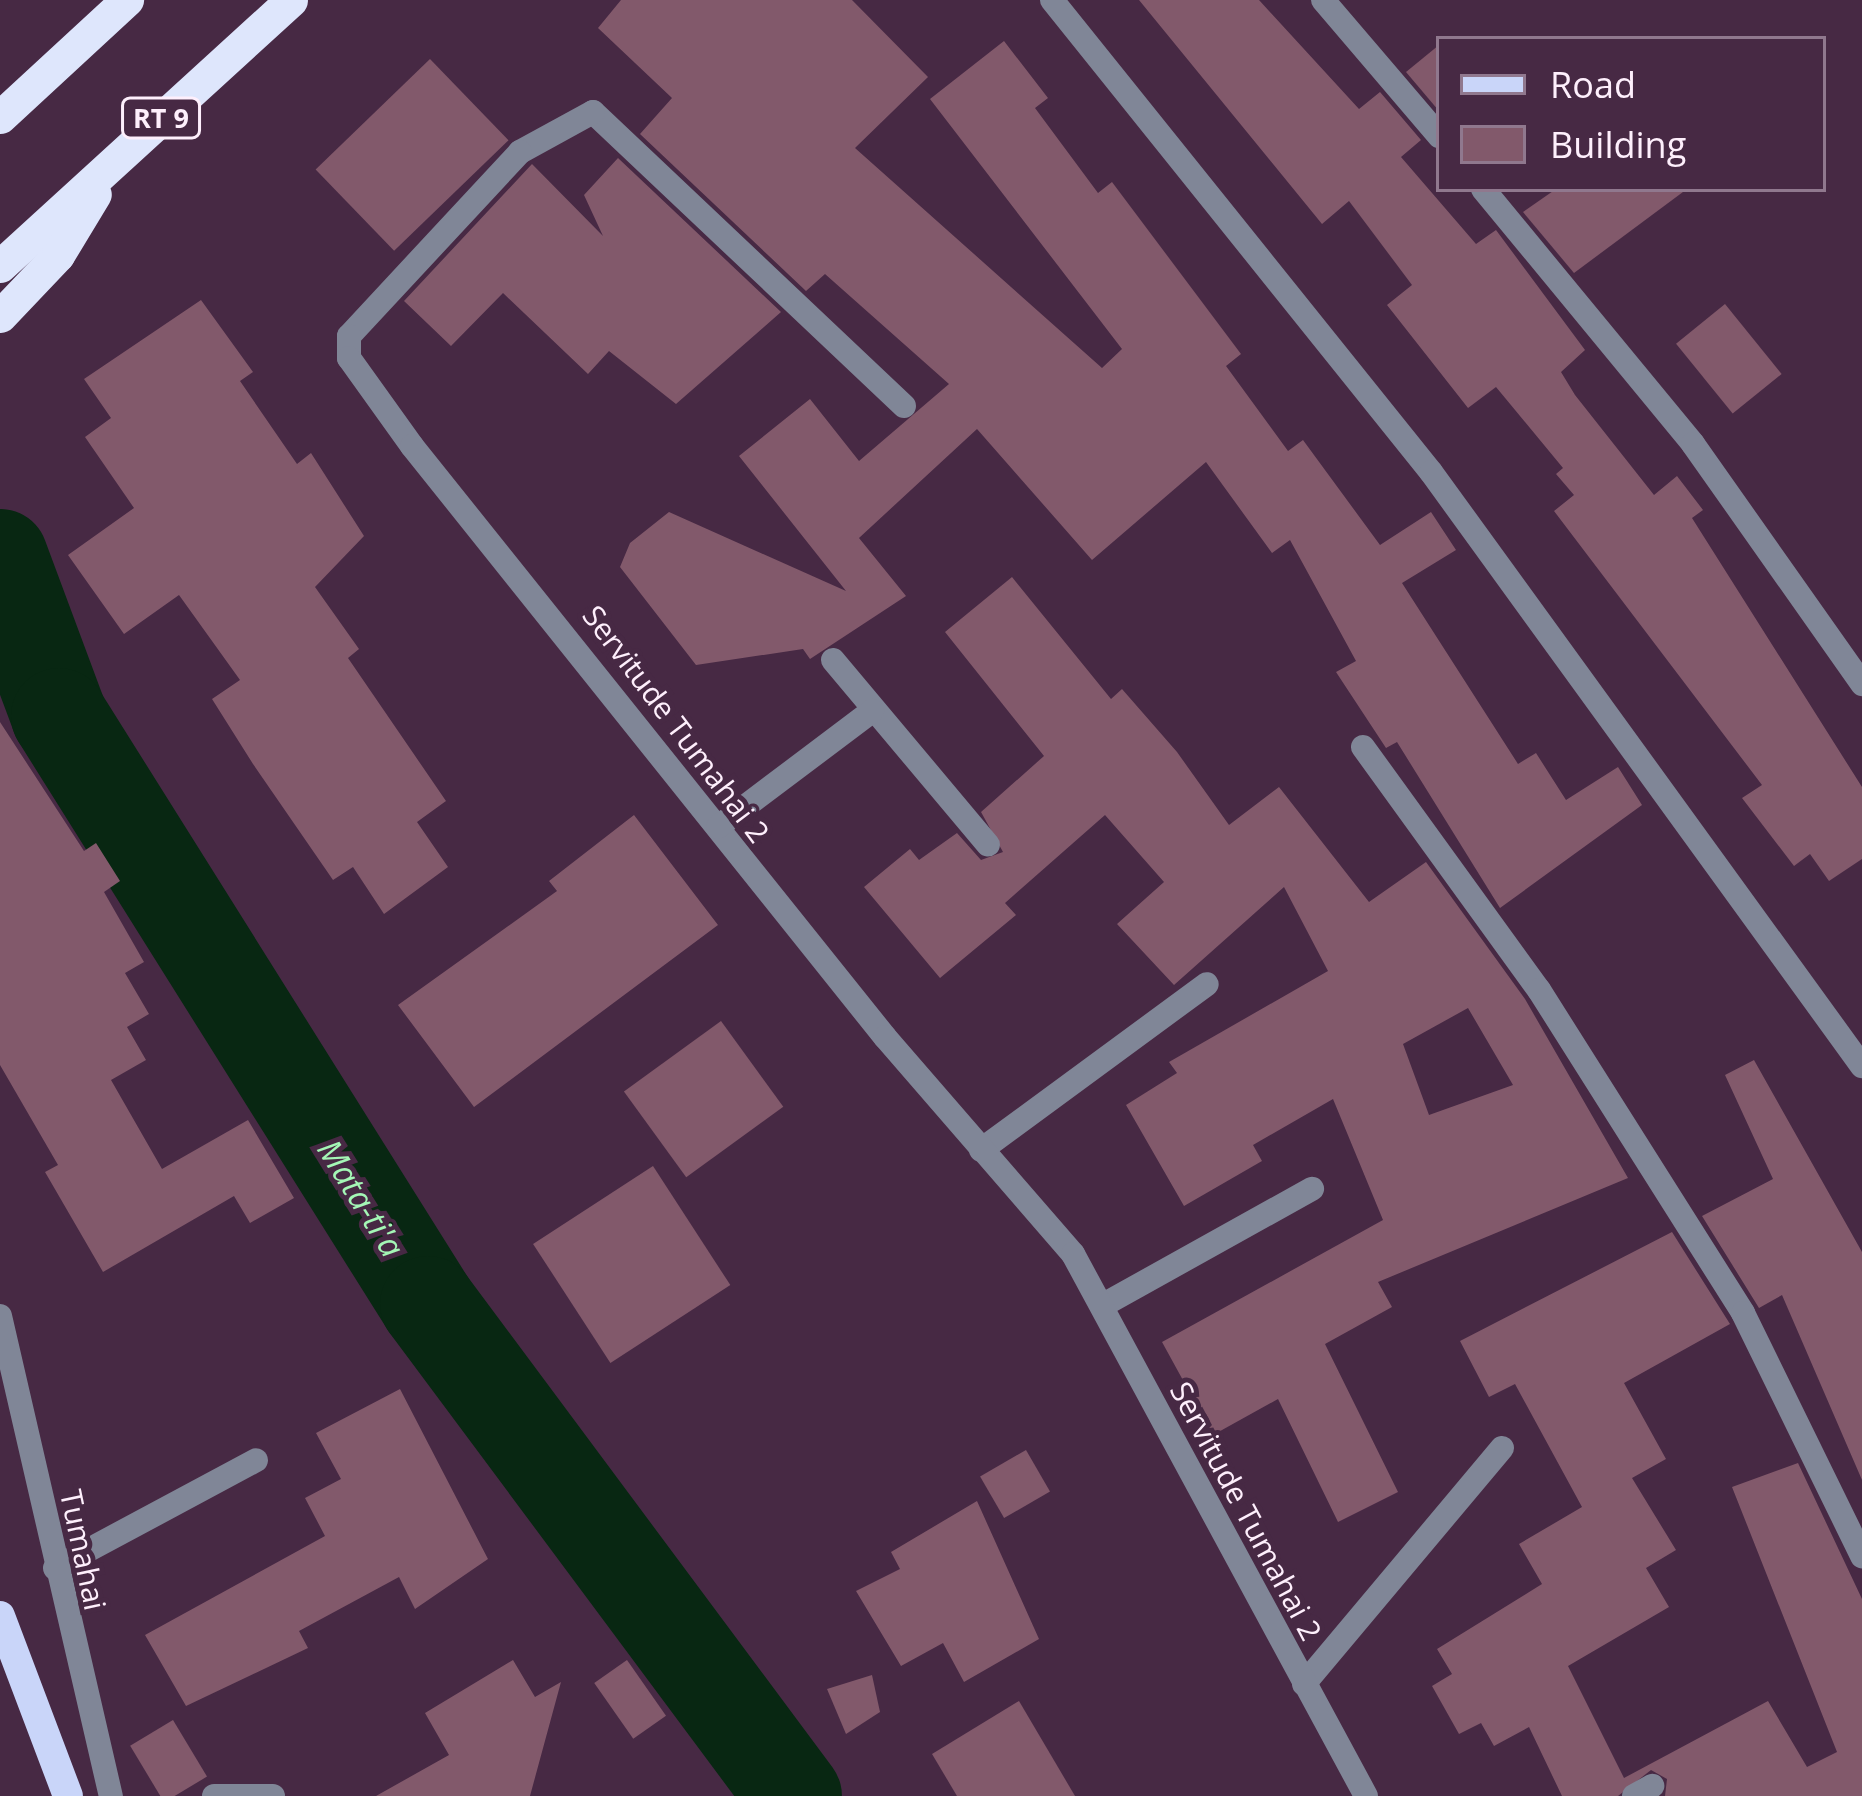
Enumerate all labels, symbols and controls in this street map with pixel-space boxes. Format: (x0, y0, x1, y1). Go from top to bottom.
legend (1436, 36, 1826, 192)
text: Road (1550, 60, 1636, 109)
road number: RT 9 (119, 97, 203, 139)
text: Building (1550, 120, 1686, 169)
street label: Servitude Tumahai 2 (575, 599, 777, 849)
water label: Mata-ti'a (309, 1132, 413, 1264)
street label: Servitude Tumahai 2 (1163, 1376, 1329, 1646)
street label: Tumahai (53, 1487, 113, 1613)

